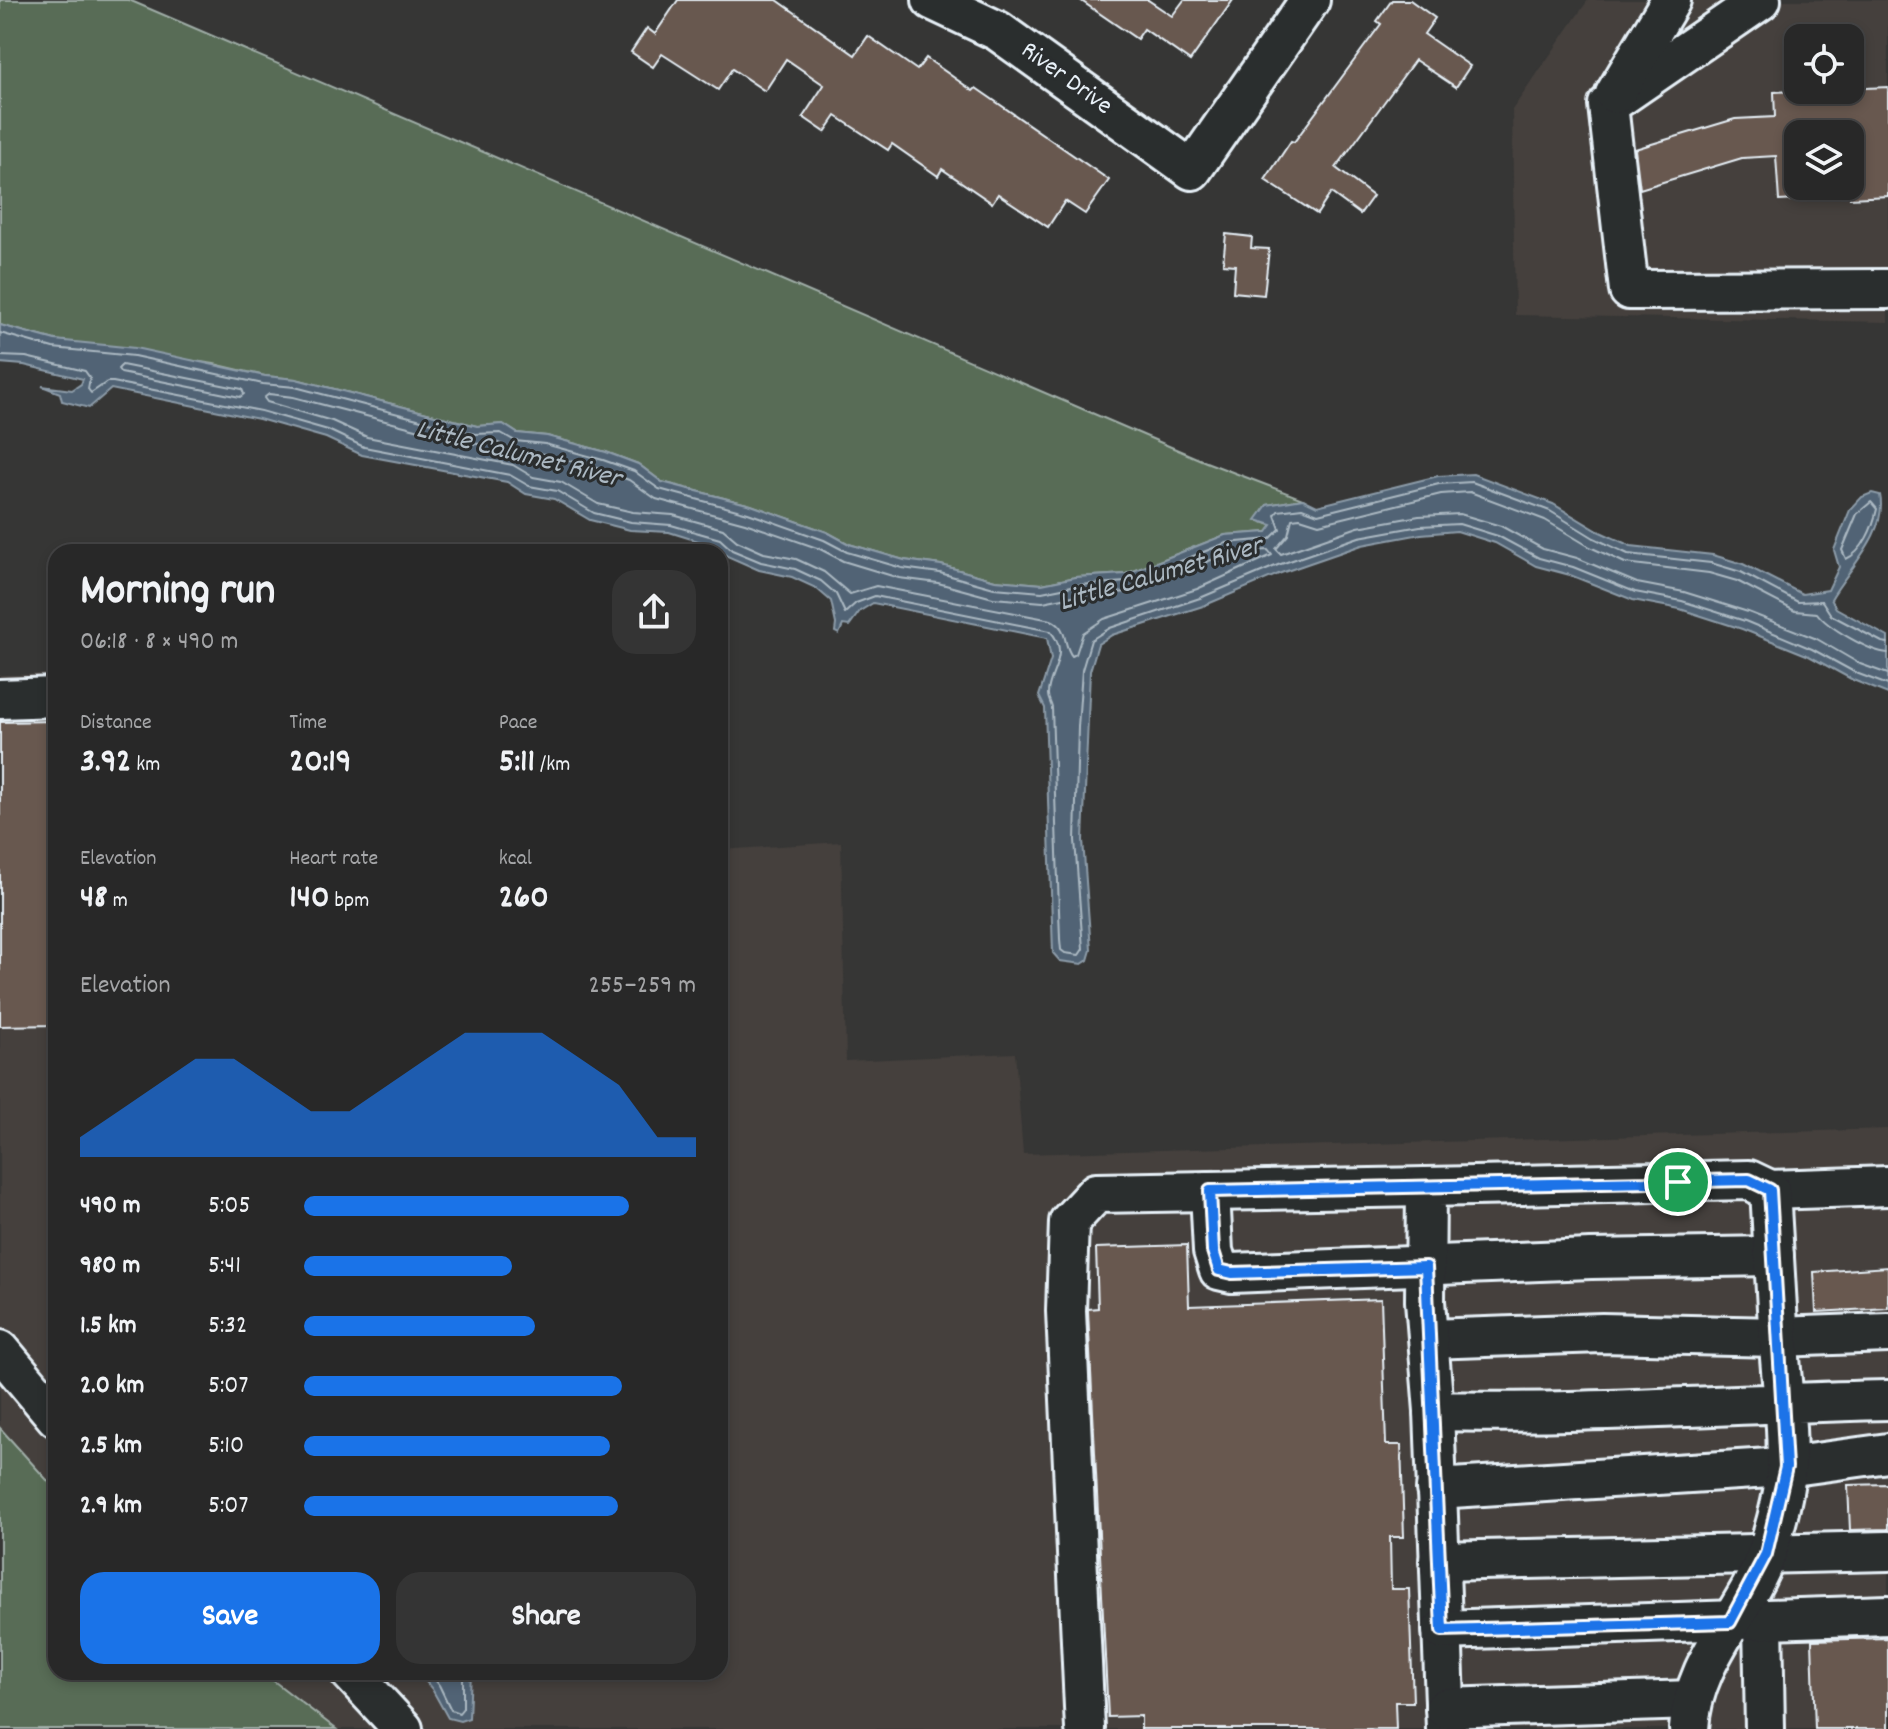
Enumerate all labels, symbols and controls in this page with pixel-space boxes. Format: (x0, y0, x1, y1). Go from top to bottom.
map controls (1784, 24, 1864, 200)
button: locate (1784, 24, 1864, 104)
street label: River Drive (1012, 33, 1120, 125)
button: layers (1784, 120, 1864, 200)
water label: Little Calumet River (411, 411, 628, 502)
water label: Little Calumet River (1055, 527, 1271, 624)
text: Morning run (80, 562, 275, 625)
button: share (612, 570, 696, 654)
text: 06:18 · 8 × 490 m (80, 624, 238, 661)
text: Distance (80, 708, 152, 739)
text: Time (289, 708, 327, 739)
text: Pace (499, 708, 538, 739)
text: 3.92 (80, 739, 131, 788)
text: 20:19 (289, 739, 351, 788)
text: 5:11 (499, 739, 535, 788)
text: km (131, 750, 160, 781)
text: /km (535, 750, 570, 781)
text: Elevation (80, 844, 157, 875)
text: Heart rate (289, 844, 378, 875)
text: kcal (499, 844, 532, 875)
text: 48 (80, 875, 108, 924)
text: 140 (289, 875, 329, 924)
text: 260 (499, 875, 549, 924)
text: m (108, 886, 128, 917)
text: bpm (329, 886, 369, 917)
text: Elevation (80, 968, 170, 1005)
text: 255–259 m (589, 968, 696, 1005)
pin (1644, 1148, 1712, 1216)
icon: arrive (1656, 1160, 1700, 1204)
text: 490 m (80, 1188, 141, 1225)
text: 5:05 (208, 1188, 251, 1225)
text: 980 m (80, 1248, 140, 1285)
text: 5:41 (208, 1248, 241, 1285)
text: 1.5 km (80, 1308, 137, 1345)
text: 5:32 (208, 1308, 247, 1345)
text: 2.0 km (80, 1368, 144, 1405)
text: 5:07 (208, 1368, 248, 1405)
text: 2.5 km (80, 1428, 142, 1465)
text: 5:10 (208, 1428, 244, 1465)
text: 2.9 km (80, 1488, 142, 1525)
text: 5:07 (208, 1488, 248, 1525)
button: Save (80, 1572, 380, 1664)
button: Share (396, 1572, 696, 1664)

